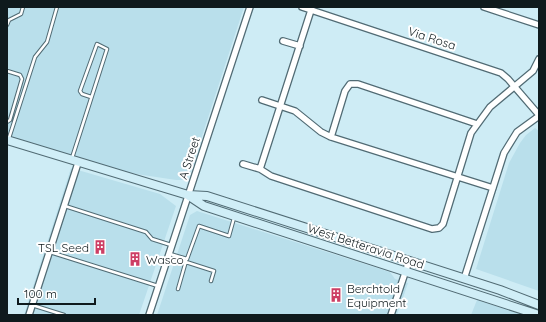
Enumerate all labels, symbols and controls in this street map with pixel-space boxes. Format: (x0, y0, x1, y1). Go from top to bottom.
street label: Via Rosa (406, 23, 458, 53)
street label: A Street (175, 135, 203, 181)
street label: West Betteravia Road (306, 220, 426, 272)
building icon: TSL Seed (92, 239, 108, 255)
place label: TSL Seed (38, 240, 89, 255)
building icon: Wasco (127, 251, 143, 267)
place label: Wasco (146, 252, 184, 267)
scale bar (18, 280, 95, 306)
place label: Berchtold Equipment (347, 281, 406, 310)
text: 100 m (24, 286, 57, 301)
building icon: Berchtold Equipment (328, 287, 344, 303)

